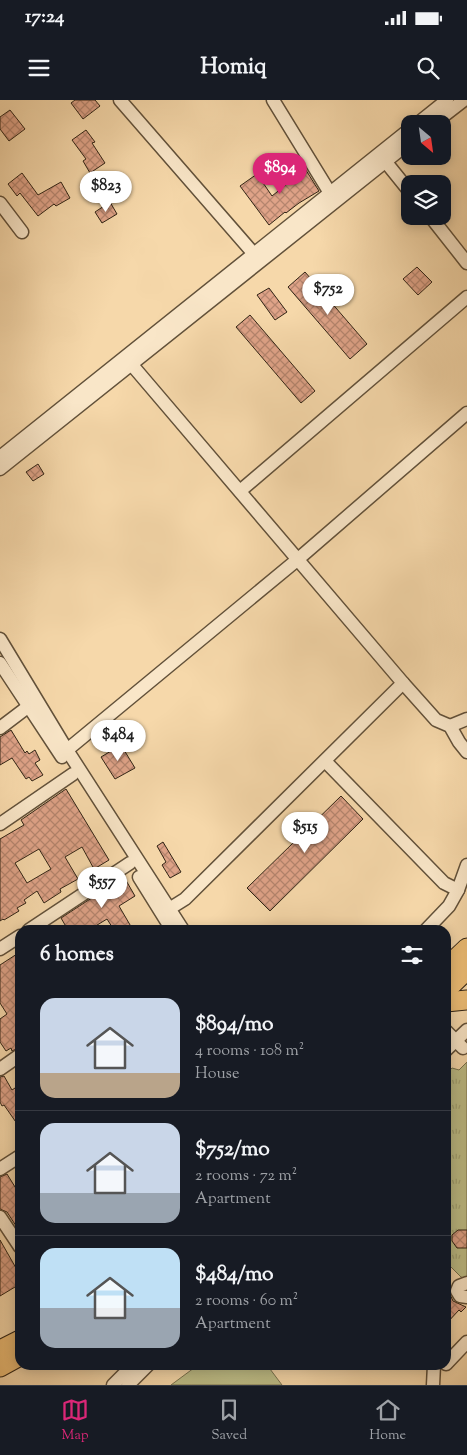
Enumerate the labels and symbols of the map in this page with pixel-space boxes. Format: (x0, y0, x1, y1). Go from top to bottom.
north arrow (401, 115, 451, 165)
pin: $894 (250, 152, 310, 195)
pin: $823 (76, 170, 136, 213)
pin: $752 (298, 274, 358, 316)
pin: $484 (88, 720, 148, 762)
pin: $515 (275, 812, 335, 854)
pin: $557 (72, 866, 132, 909)

